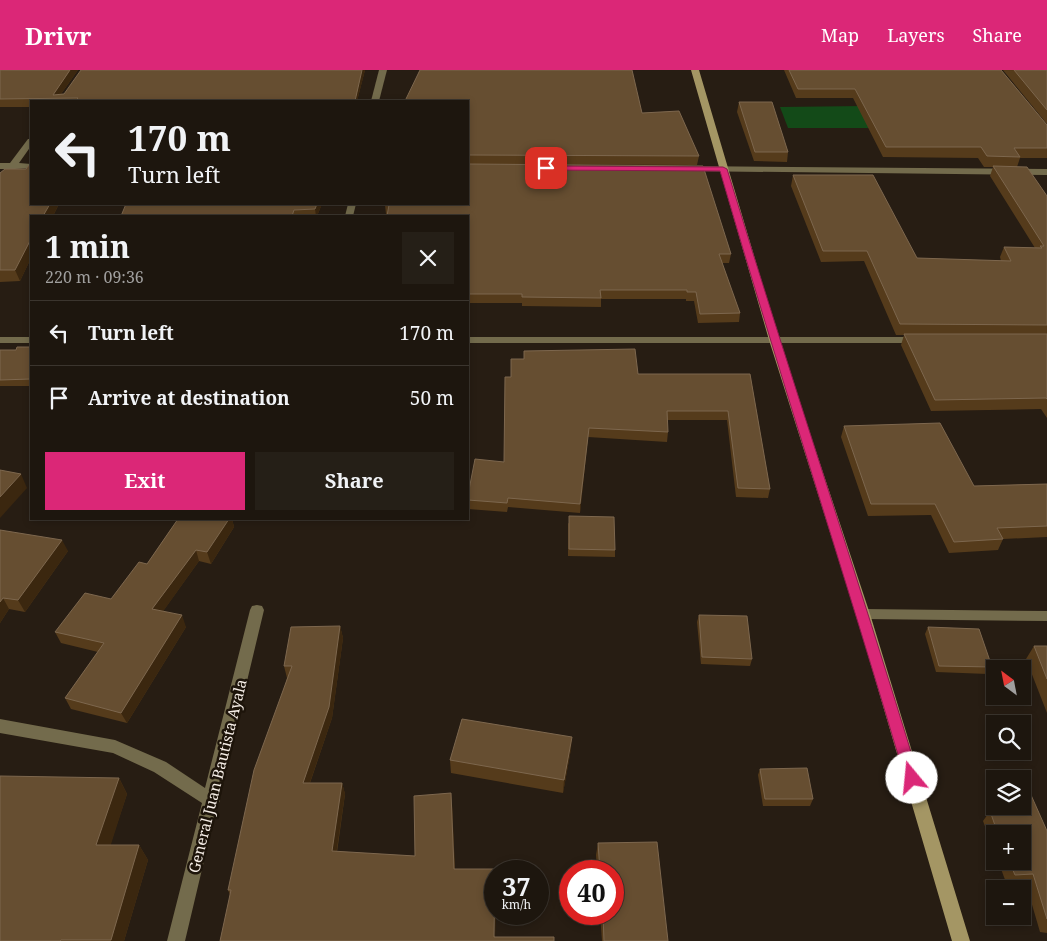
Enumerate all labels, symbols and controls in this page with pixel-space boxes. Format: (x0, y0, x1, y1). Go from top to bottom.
text: Drivr (25, 19, 92, 52)
text: Map (821, 23, 859, 47)
text: Layers (887, 23, 945, 47)
text: Share (973, 23, 1022, 47)
text: 170 m (128, 114, 231, 161)
icon: left (45, 120, 110, 185)
pin (525, 147, 567, 189)
icon: arrive (532, 154, 560, 182)
text: Turn left (128, 159, 220, 189)
text: 1 min (45, 226, 130, 267)
button: close (402, 232, 454, 284)
text: 220 m · 09:36 (45, 266, 144, 288)
icon: left (45, 319, 73, 347)
text: Turn left (88, 320, 174, 346)
text: 170 m (399, 320, 454, 346)
icon: arrive (45, 384, 73, 412)
text: Arrive at destination (88, 385, 290, 411)
text: 50 m (410, 385, 454, 411)
button: Exit (45, 452, 245, 510)
button: Share (255, 452, 454, 510)
north arrow (986, 660, 1031, 705)
map controls (986, 660, 1031, 925)
street label: General Juan Bautista Ayala (183, 677, 251, 875)
button: search (986, 715, 1031, 760)
position arrow (885, 751, 937, 803)
button: layers (986, 770, 1031, 815)
button: + (986, 825, 1031, 870)
speed limit sign: 40 (559, 860, 624, 925)
text: 37 (502, 869, 531, 903)
button: − (986, 880, 1031, 925)
text: km/h (502, 896, 531, 913)

